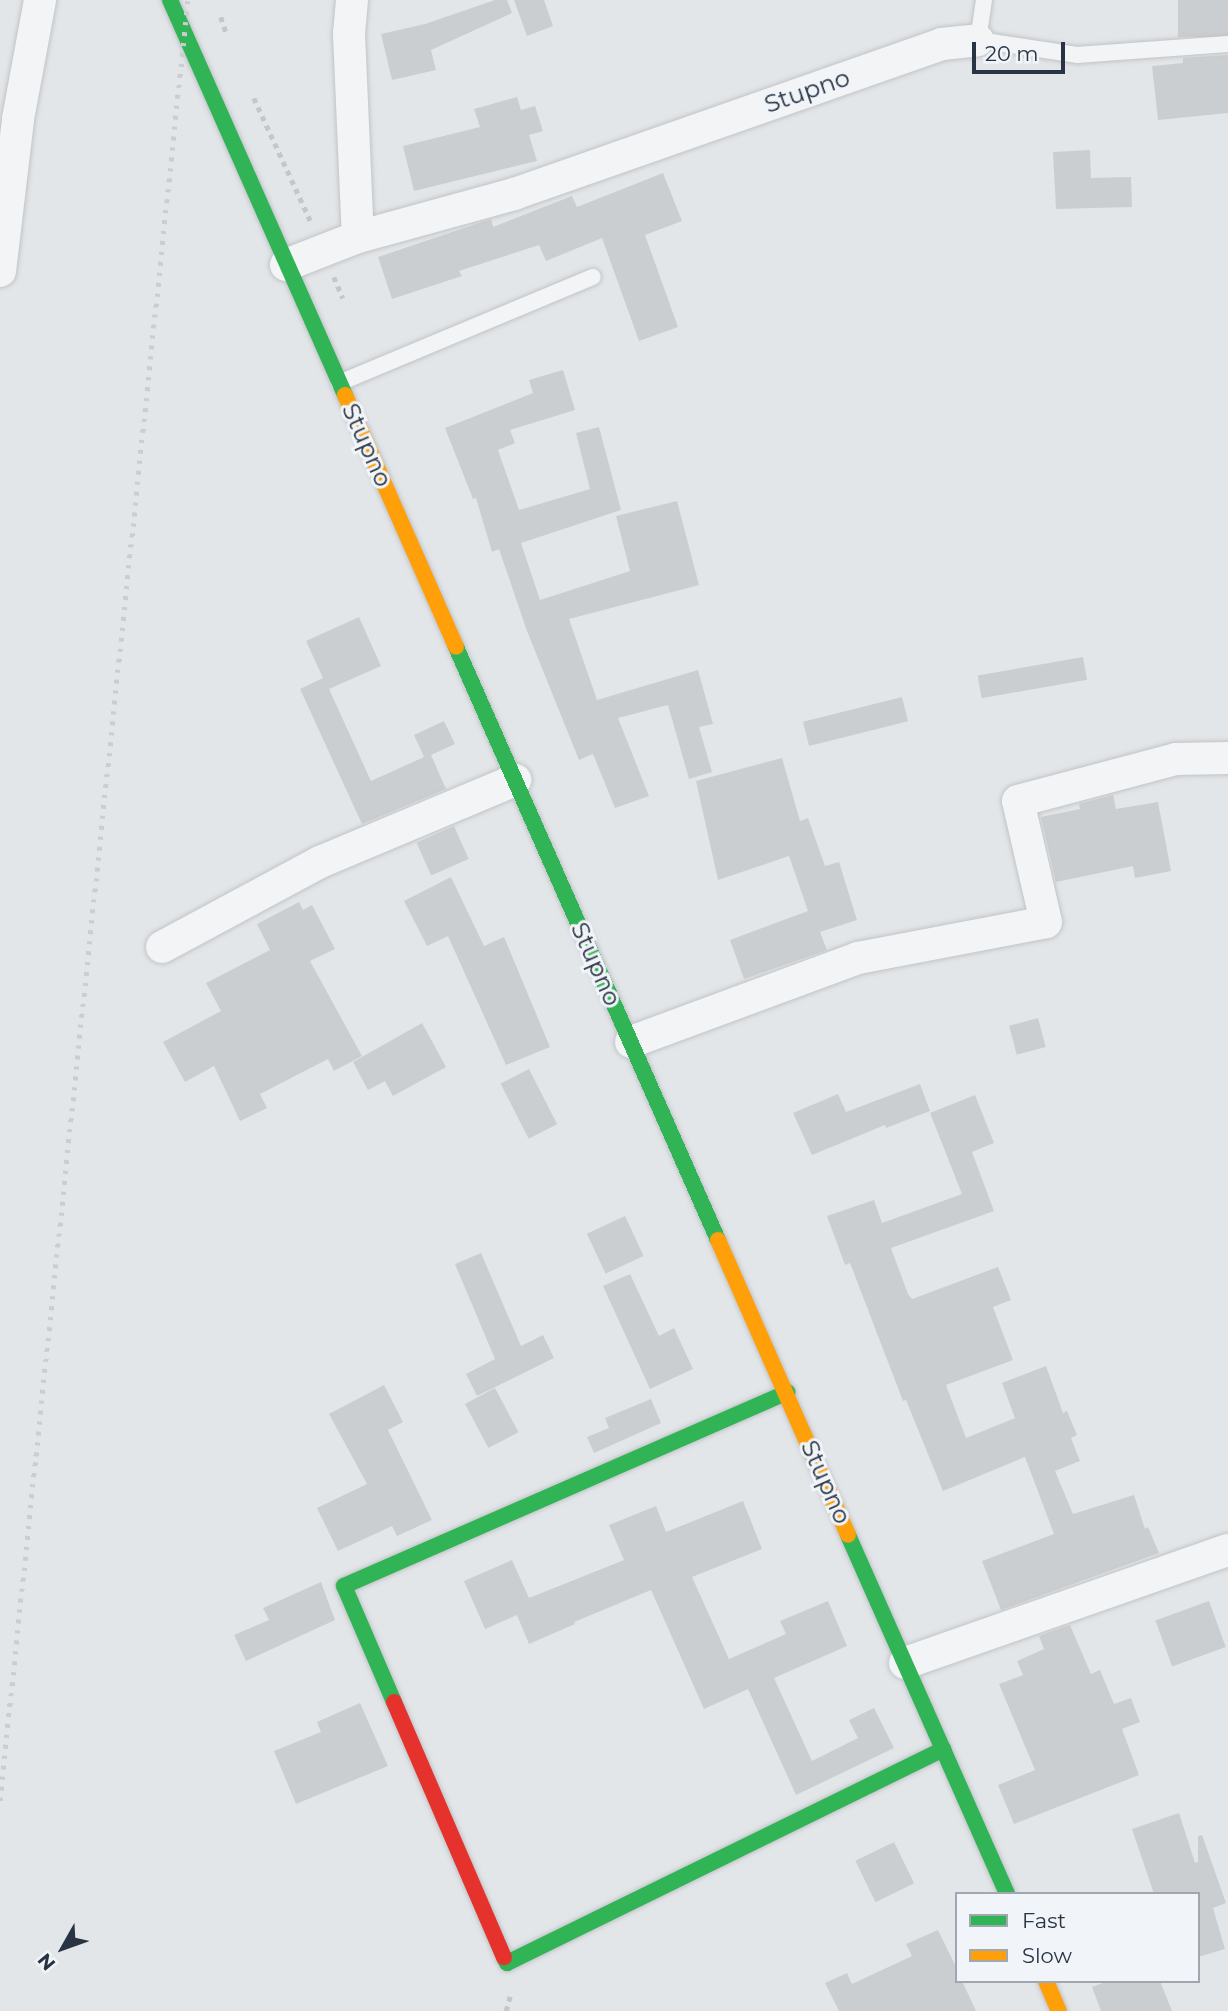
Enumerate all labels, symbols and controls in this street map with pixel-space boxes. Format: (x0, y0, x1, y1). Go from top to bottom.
scale bar (976, 28, 1069, 72)
text: 20 m (985, 41, 1039, 66)
street label: Stupno (761, 63, 853, 119)
street label: Stupno (336, 399, 398, 491)
street label: Stupno (565, 918, 627, 1010)
street label: Stupno (795, 1436, 857, 1528)
legend (955, 1892, 1200, 1983)
text: Fast (1022, 1908, 1066, 1933)
north arrow (28, 1913, 98, 1983)
text: Slow (1022, 1943, 1072, 1968)
text: N (33, 1949, 60, 1975)

